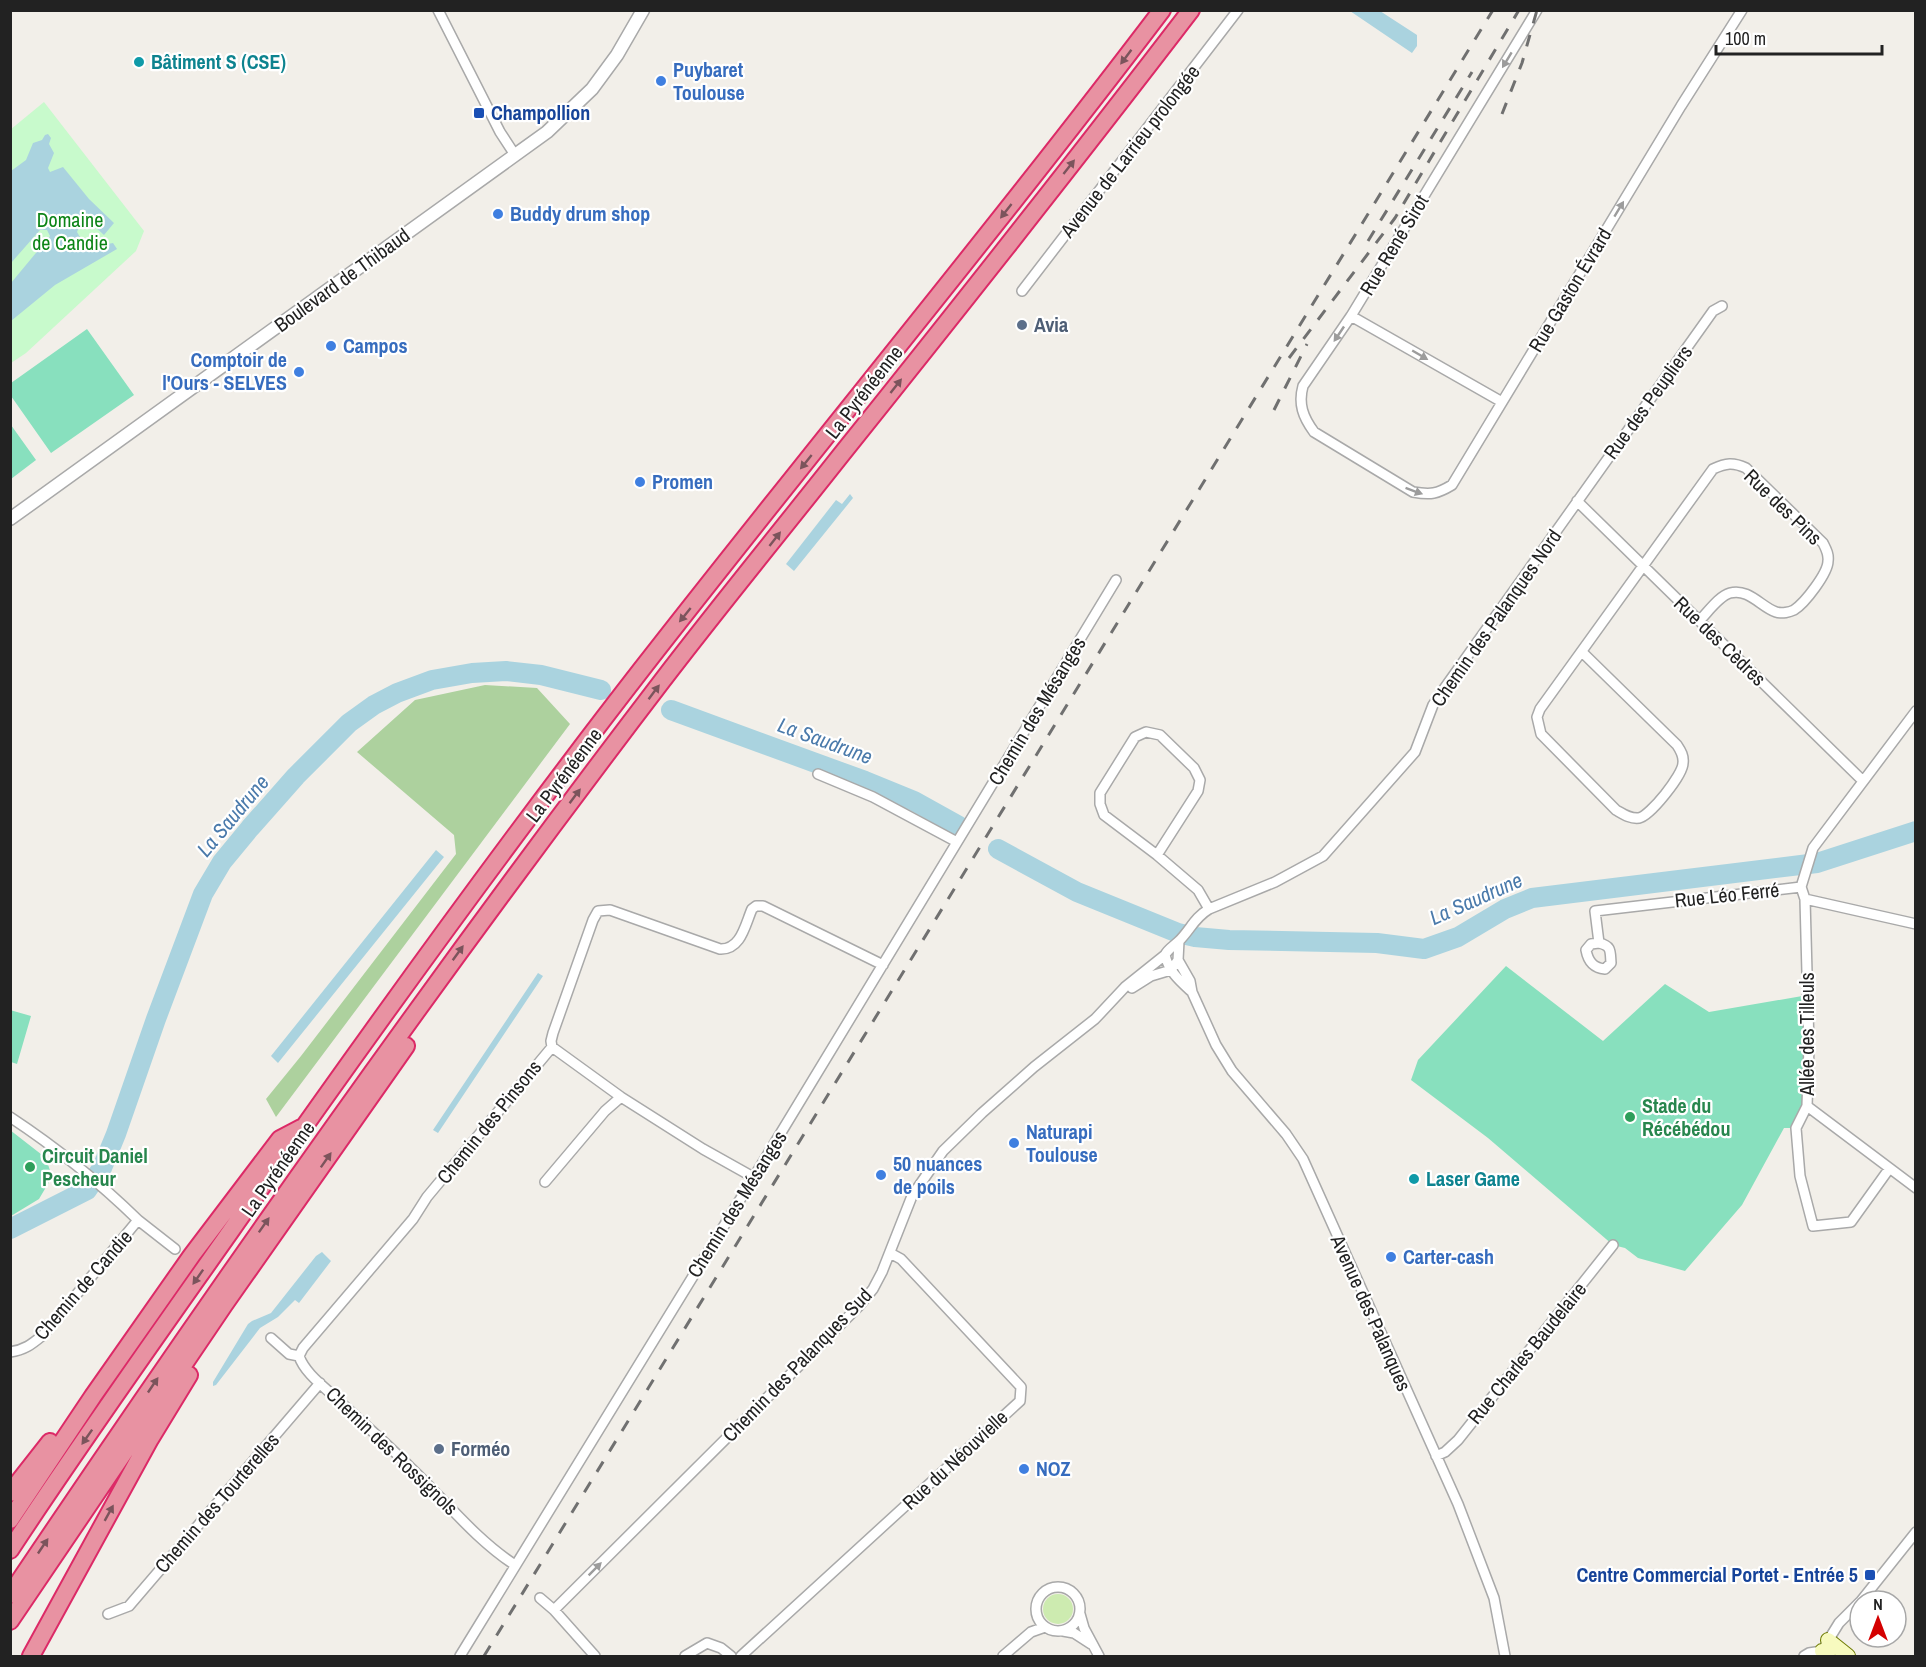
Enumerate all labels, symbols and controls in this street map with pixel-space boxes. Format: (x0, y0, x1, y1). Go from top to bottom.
scale bar (1716, 18, 1882, 56)
text: 100 m (1725, 26, 1766, 51)
place label: Bâtiment S (CSE) (151, 48, 286, 75)
one-way arrow (1120, 49, 1133, 65)
one-way arrow (1501, 52, 1512, 68)
marker: Bâtiment S (CSE) (132, 55, 146, 69)
place label: Puybaret Toulouse (673, 56, 745, 106)
street label: Avenue de Larrieu prolongée (1053, 59, 1206, 243)
marker: Puybaret Toulouse (654, 74, 668, 88)
place label: Champollion (491, 99, 590, 126)
marker: Champollion (472, 106, 486, 120)
one-way arrow (1063, 160, 1075, 175)
street label: Rue René Sirot (1353, 189, 1434, 300)
place label: Buddy drum shop (510, 200, 650, 227)
one-way arrow (1613, 201, 1624, 217)
one-way arrow (1001, 203, 1013, 218)
park label: Domaine de Candie (32, 206, 108, 256)
marker: Buddy drum shop (491, 207, 505, 221)
street label: Boulevard de Thibaud (269, 221, 415, 338)
street label: Rue Gaston Évrard (1522, 223, 1617, 357)
place label: Avia (1034, 311, 1068, 338)
marker: Avia (1015, 318, 1029, 332)
one-way arrow (1333, 326, 1344, 342)
place label: Campos (343, 332, 408, 359)
marker: Campos (324, 339, 338, 353)
street label: Rue des Peupliers (1597, 339, 1698, 464)
street label: La Pyrénéenne (819, 340, 908, 444)
place label: Comptoir de l'Ours - SELVES (162, 346, 287, 396)
one-way arrow (1412, 350, 1429, 360)
marker: Comptoir de l'Ours - SELVES (292, 365, 306, 379)
one-way arrow (890, 378, 903, 394)
one-way arrow (800, 454, 813, 470)
street label: Rue des Pins (1739, 463, 1828, 551)
place label: Promen (652, 468, 713, 495)
marker: Promen (633, 475, 647, 489)
one-way arrow (1406, 486, 1424, 496)
street label: Chemin des Palanques Nord (1424, 524, 1567, 712)
one-way arrow (768, 531, 780, 546)
street label: Rue des Cèdres (1668, 590, 1772, 692)
one-way arrow (679, 607, 692, 622)
street label: Chemin des Mésanges (982, 632, 1092, 790)
one-way arrow (647, 684, 659, 699)
water label: La Saudrune (774, 710, 876, 771)
street label: La Pyrénéenne (519, 722, 608, 827)
water label: La Saudrune (190, 769, 275, 863)
one-way arrow (569, 789, 581, 805)
water label: La Saudrune (1425, 865, 1527, 932)
street label: Rue Léo Ferré (1673, 876, 1781, 913)
one-way arrow (452, 945, 464, 961)
street label: Allée des Tilleuls (1793, 972, 1820, 1097)
street label: Chemin des Pinsons (430, 1054, 547, 1189)
place label: Stade du Récébédou (1642, 1092, 1730, 1142)
marker: Stade du Récébédou (1623, 1110, 1637, 1124)
street label: La Pyrénéenne (235, 1115, 321, 1222)
place label: Naturapi Toulouse (1026, 1118, 1098, 1168)
street label: Chemin des Mésanges (680, 1125, 793, 1282)
marker: Naturapi Toulouse (1007, 1136, 1021, 1150)
place label: Circuit Daniel Pescheur (42, 1142, 148, 1192)
place label: 50 nuances de poils (893, 1150, 982, 1200)
one-way arrow (320, 1152, 332, 1168)
marker: Circuit Daniel Pescheur (23, 1160, 37, 1174)
place label: Laser Game (1426, 1165, 1520, 1192)
marker: 50 nuances de poils (874, 1168, 888, 1182)
marker: Laser Game (1407, 1172, 1421, 1186)
one-way arrow (258, 1217, 270, 1233)
street label: Chemin de Candie (27, 1224, 138, 1345)
street label: Avenue des Palanques (1324, 1229, 1418, 1395)
place label: Carter-cash (1403, 1243, 1494, 1270)
marker: Carter-cash (1384, 1250, 1398, 1264)
one-way arrow (193, 1269, 204, 1285)
street label: Rue Charles Baudelaire (1461, 1276, 1592, 1429)
street label: Chemin des Palanques Sud (716, 1282, 877, 1447)
one-way arrow (147, 1377, 158, 1393)
street label: Chemin des Rossignols (320, 1380, 464, 1521)
street label: Rue du Néouvielle (896, 1404, 1013, 1516)
street label: Chemin des Tourterelles (148, 1427, 285, 1578)
one-way arrow (82, 1429, 93, 1445)
place label: Forméo (451, 1435, 510, 1462)
marker: Forméo (432, 1442, 446, 1456)
place label: NOZ (1036, 1455, 1071, 1482)
marker: NOZ (1017, 1462, 1031, 1476)
one-way arrow (104, 1504, 114, 1521)
one-way arrow (37, 1539, 49, 1555)
one-way arrow (588, 1561, 602, 1576)
place label: Centre Commercial Portet - Entrée 5 (1576, 1561, 1858, 1588)
marker: Centre Commercial Portet - Entrée 5 (1863, 1568, 1877, 1582)
north arrow (1848, 1589, 1908, 1649)
text: N (1873, 1593, 1883, 1615)

